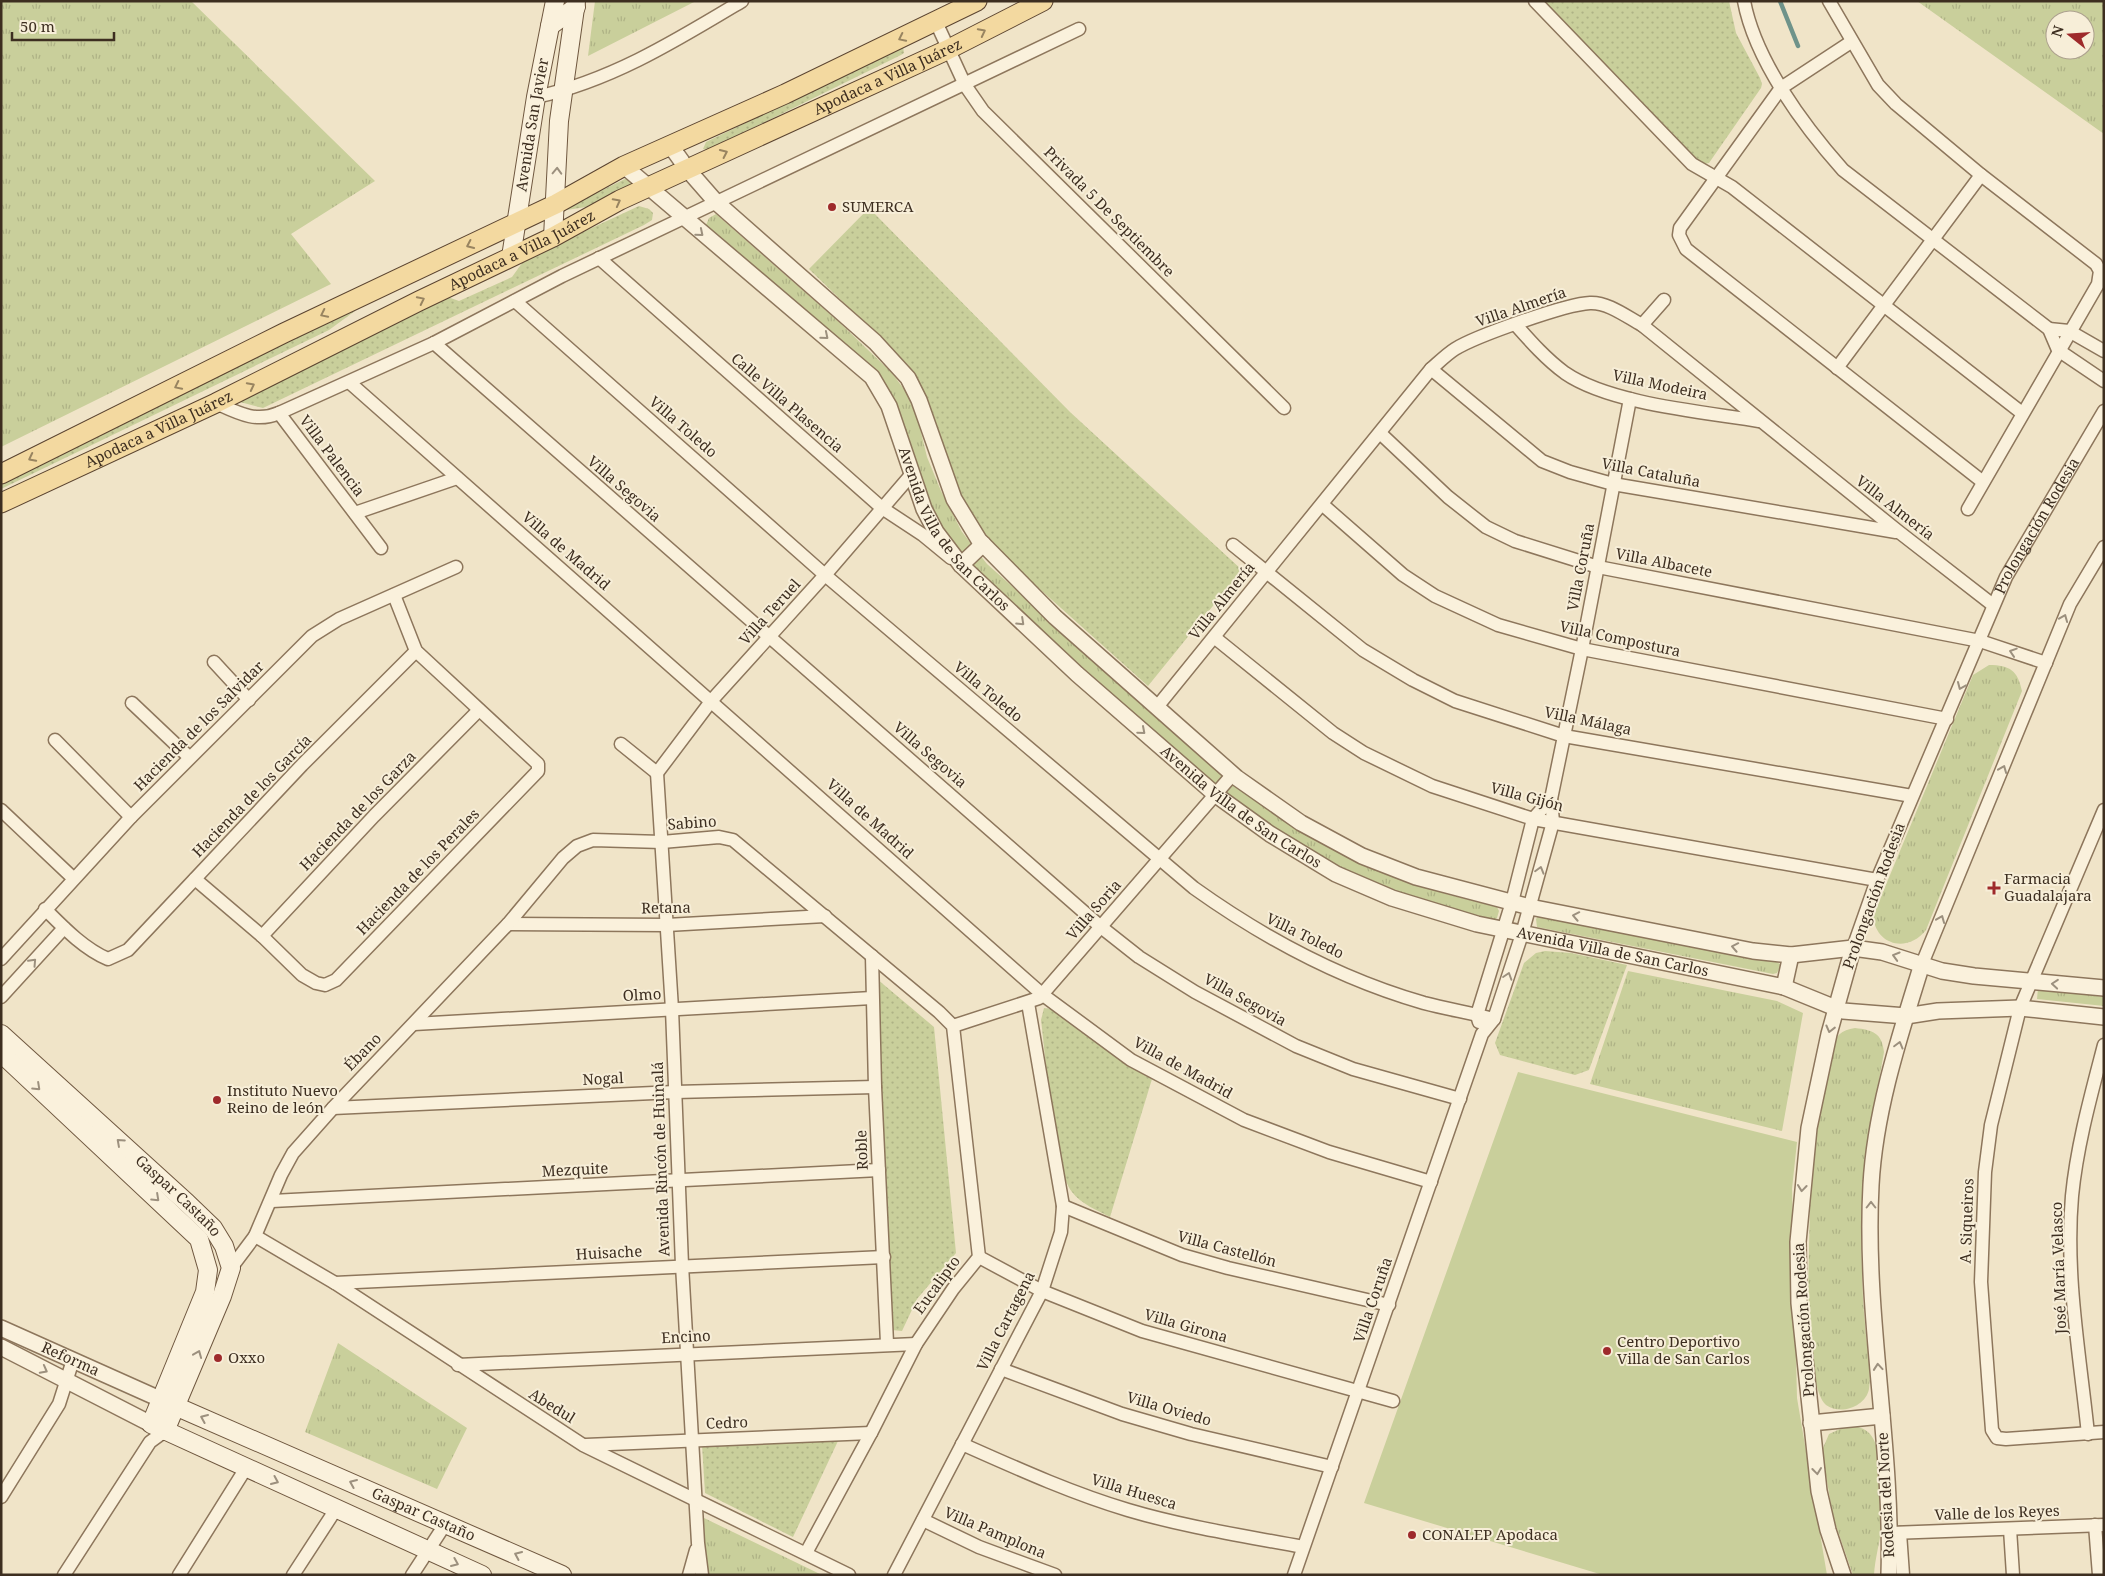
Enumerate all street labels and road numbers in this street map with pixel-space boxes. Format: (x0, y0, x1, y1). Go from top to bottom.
street label: Apodaca a Villa Juárez (810, 33, 965, 119)
street label: Avenida San Javier (510, 56, 552, 193)
street label: Privada 5 De Septiembre (1040, 142, 1179, 281)
street label: Apodaca a Villa Juárez (445, 205, 598, 294)
street label: Villa Almería (1473, 281, 1569, 331)
street label: Calle Villa Plasencia (727, 348, 848, 457)
street label: Villa Modeira (1611, 364, 1710, 404)
street label: Apodaca a Villa Juárez (81, 385, 236, 472)
street label: Villa Toledo (645, 391, 722, 461)
street label: Villa Palencia (296, 411, 370, 500)
street label: Avenida Villa de San Carlos (895, 444, 1015, 615)
street label: Villa Segovia (584, 451, 666, 526)
street label: Villa Cataluña (1600, 453, 1702, 491)
street label: Prolongación Rodesia (1989, 454, 2083, 597)
street label: Villa Almería (1852, 470, 1939, 544)
street label: Villa de Madrid (518, 506, 615, 594)
street label: Villa Coruña (1562, 521, 1598, 612)
street label: Villa Albacete (1614, 543, 1714, 581)
street label: Villa Almería (1184, 557, 1259, 643)
street label: Villa Teruel (734, 574, 804, 649)
street label: Villa Compostura (1558, 615, 1683, 661)
street label: Hacienda de los Salvidar (129, 656, 268, 795)
street label: Villa Toledo (950, 657, 1027, 726)
street label: Villa Málaga (1543, 701, 1634, 739)
street label: Villa Segovia (890, 717, 972, 792)
street label: Hacienda de los García (187, 729, 315, 861)
street label: Avenida Villa de San Carlos (1157, 740, 1326, 872)
street label: Hacienda de los Garza (295, 746, 420, 875)
street label: Villa de Madrid (823, 774, 918, 863)
street label: Villa Gijón (1488, 777, 1566, 815)
street label: Hacienda de los Perales (352, 804, 483, 939)
street label: Sabino (667, 810, 717, 834)
street label: Prolongación Rodesia (1837, 820, 1909, 972)
street label: Villa Soria (1062, 875, 1125, 944)
street label: Retana (641, 897, 691, 917)
street label: Villa Toledo (1263, 908, 1348, 963)
street label: Avenida Villa de San Carlos (1515, 921, 1711, 980)
street label: Villa Segovia (1201, 968, 1290, 1030)
street label: Olmo (622, 983, 662, 1005)
street label: Ébano (339, 1028, 385, 1075)
street label: Villa de Madrid (1130, 1032, 1237, 1103)
street label: Avenida Rincón de Huinalá (647, 1061, 673, 1257)
street label: Nogal (582, 1067, 624, 1089)
street label: Roble (850, 1130, 872, 1171)
street label: Gaspar Castaño (131, 1150, 227, 1240)
street label: Mezquite (541, 1157, 609, 1181)
street label: A. Siqueiros (1955, 1178, 1977, 1264)
street label: José María Velasco (2046, 1201, 2070, 1336)
street label: Villa Castellón (1175, 1225, 1279, 1271)
street label: Huisache (575, 1240, 643, 1264)
street label: Prolongación Rodesia (1788, 1242, 1818, 1398)
street label: Eucalipto (908, 1251, 964, 1318)
street label: Villa Coruña (1348, 1254, 1396, 1345)
street label: Villa Cartagena (971, 1267, 1039, 1374)
street label: Villa Girona (1142, 1304, 1230, 1346)
street label: Encino (661, 1325, 711, 1347)
street label: Reforma (38, 1336, 103, 1380)
street label: Abedul (526, 1383, 580, 1427)
street label: Villa Oviedo (1125, 1386, 1214, 1430)
street label: Cedro (706, 1411, 748, 1433)
street label: Rodesia del Norte (1872, 1432, 1898, 1558)
street label: Villa Huesca (1089, 1469, 1180, 1514)
street label: Gaspar Castaño (369, 1482, 479, 1545)
street label: Valle de los Reyes (1934, 1500, 2060, 1524)
street label: Villa Pamplona (941, 1502, 1049, 1563)

